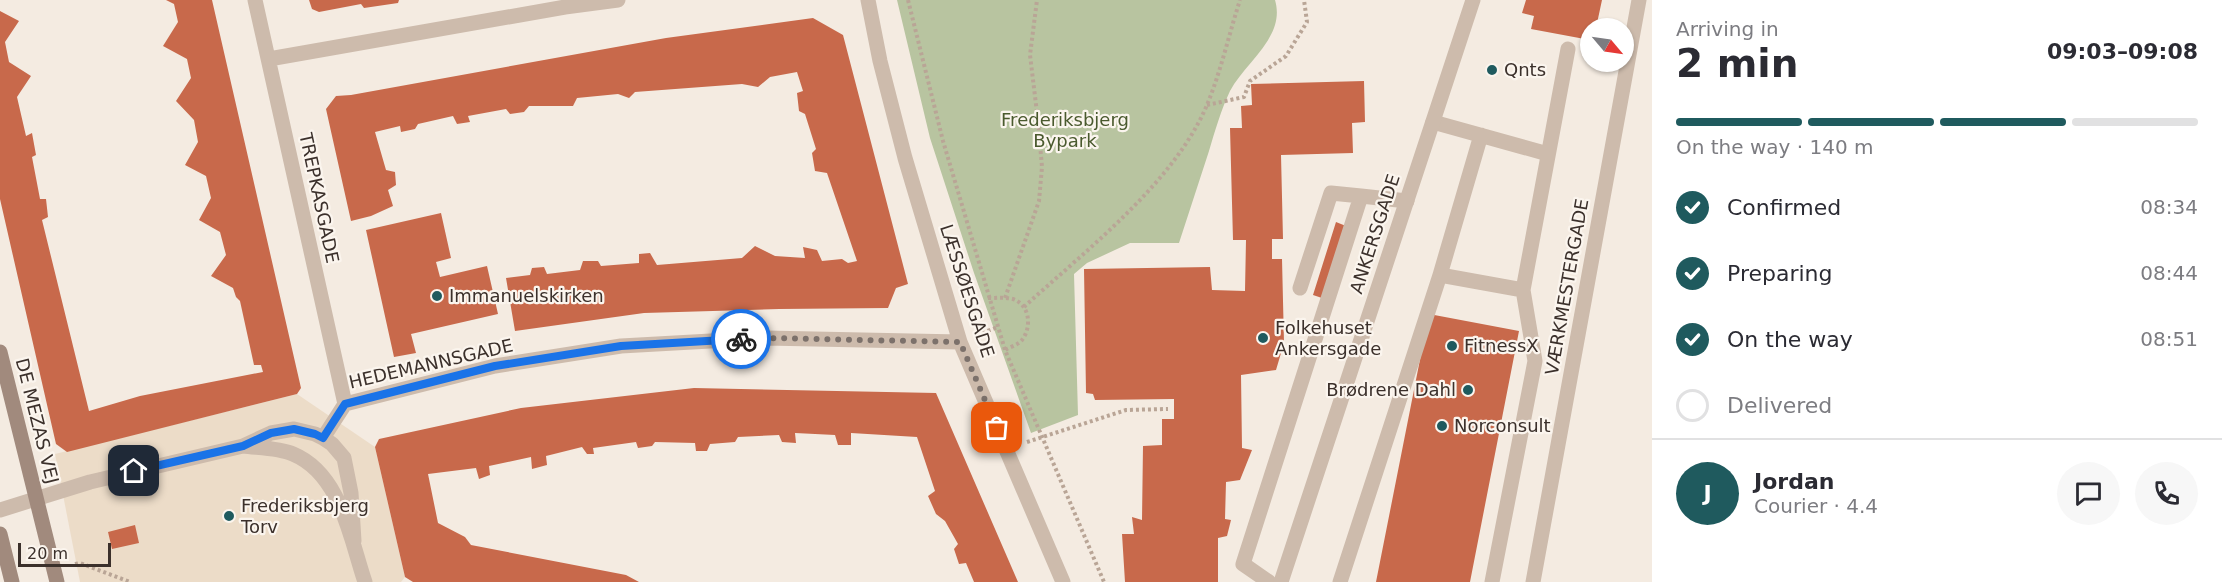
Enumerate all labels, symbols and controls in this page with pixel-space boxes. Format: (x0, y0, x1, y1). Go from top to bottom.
text: Arriving in (1676, 17, 1779, 41)
north arrow (1580, 18, 1634, 72)
map controls (1580, 18, 1634, 72)
text: 09:03–09:08 (2047, 39, 2198, 64)
text: 2 min (1676, 41, 1798, 86)
place label: Qnts (1504, 59, 1546, 80)
marker: Qnts (1485, 63, 1499, 77)
park label: Frederiksbjerg Bypark (1001, 109, 1129, 151)
street label: TREPKASGADE (295, 130, 344, 265)
text: On the way · 140 m (1676, 135, 1874, 159)
street label: ANKERSGADE (1345, 171, 1404, 296)
icon: check (1676, 191, 1709, 224)
text: Confirmed (1727, 195, 1841, 220)
text: 08:34 (2140, 195, 2198, 219)
street label: VÆRKMESTERGADE (1541, 197, 1592, 377)
street label: LÆSSØESGADE (936, 222, 999, 360)
icon: check (1676, 257, 1709, 290)
text: Preparing (1727, 261, 1833, 286)
text: 08:44 (2140, 261, 2198, 285)
place label: Immanuelskirken (449, 285, 604, 306)
marker: Immanuelskirken (430, 289, 444, 303)
courier (711, 309, 771, 369)
place label: Folkehuset Ankersgade (1275, 317, 1381, 359)
icon: bike (725, 323, 758, 356)
icon: check (1676, 323, 1709, 356)
text: On the way (1727, 327, 1853, 352)
text: 08:51 (2140, 327, 2198, 351)
marker: Folkehuset Ankersgade (1256, 331, 1270, 345)
street label: HEDEMANNSGADE (347, 334, 515, 393)
place label: FitnessX (1464, 335, 1539, 356)
marker: FitnessX (1445, 339, 1459, 353)
street label: DE MEZAS VEJ (12, 356, 63, 486)
place label: Brødrene Dahl (1326, 379, 1456, 400)
marker: Brødrene Dahl (1461, 383, 1475, 397)
text: Delivered (1727, 393, 1832, 418)
pin (971, 402, 1022, 453)
icon: bag (980, 411, 1013, 444)
place label: Norconsult (1454, 415, 1551, 436)
marker: Norconsult (1435, 419, 1449, 433)
pin (108, 445, 159, 496)
icon: home (117, 454, 150, 487)
button: chat (2057, 462, 2120, 525)
button: phone (2135, 462, 2198, 525)
text: Jordan (1754, 469, 1834, 494)
text: J (1703, 481, 1712, 506)
text: Courier · 4.4 (1754, 494, 1878, 518)
place label: Frederiksbjerg Torv (240, 495, 369, 537)
marker: Frederiksbjerg Torv (222, 509, 236, 523)
scale bar (18, 540, 111, 568)
text: 20 m (27, 544, 68, 563)

